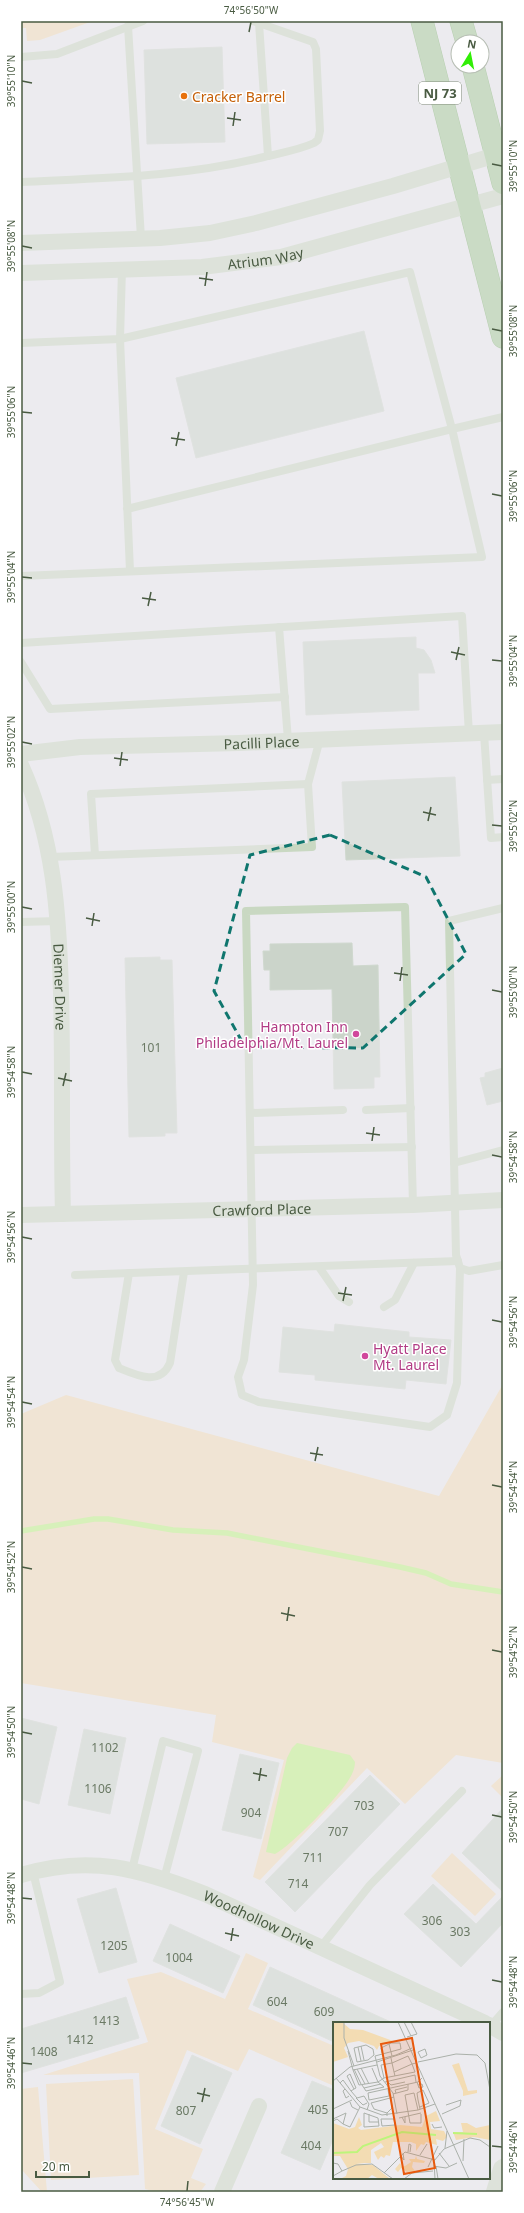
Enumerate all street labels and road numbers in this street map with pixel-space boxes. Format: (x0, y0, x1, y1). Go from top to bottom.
road number: NJ 73 (419, 82, 461, 104)
street label: Atrium Way (226, 242, 306, 273)
street label: Pacilli Place (223, 731, 300, 753)
street label: Diemer Drive (50, 943, 71, 1031)
street label: Crawford Place (212, 1198, 312, 1220)
street label: Woodhollow Drive (201, 1885, 318, 1953)

